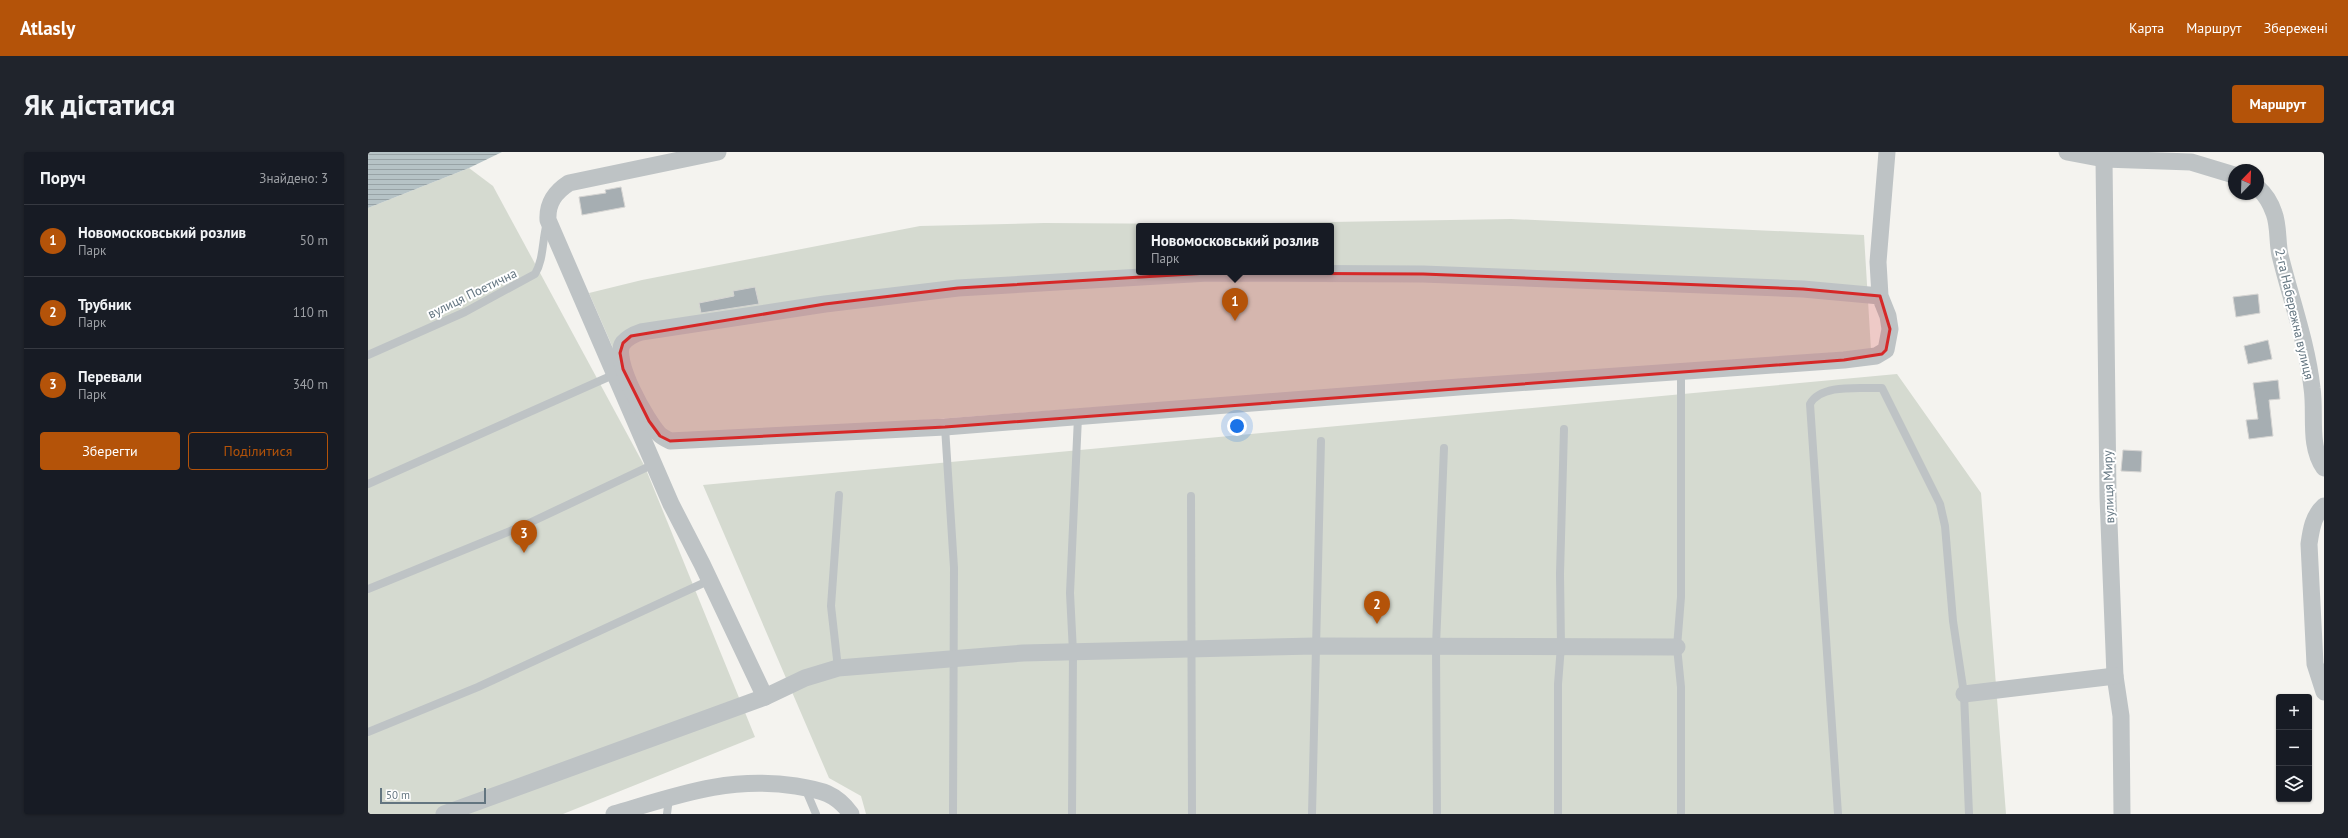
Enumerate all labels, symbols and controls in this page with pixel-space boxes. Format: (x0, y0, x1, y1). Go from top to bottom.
text: Atlasly (20, 16, 75, 40)
text: Карта (2129, 19, 2164, 37)
text: Маршрут (2186, 19, 2242, 37)
text: Збережені (2264, 19, 2328, 37)
button: Маршрут (2232, 85, 2324, 123)
text: Як дістатися (24, 86, 175, 123)
north arrow (2228, 164, 2264, 200)
text: Поруч (40, 167, 86, 189)
text: Знайдено: 3 (259, 170, 328, 187)
text: Новомосковський розлив (78, 223, 246, 242)
popup (1136, 223, 1334, 275)
text: Новомосковський розлив (1151, 231, 1319, 250)
text: 1 (49, 232, 57, 249)
text: 50 m (300, 232, 328, 249)
text: Парк (78, 242, 106, 259)
street label: 2-га Набережна вулиця (2271, 247, 2318, 381)
text: Парк (1151, 250, 1179, 267)
street label: вулиця Поетична (425, 265, 520, 322)
pin: 1 (1222, 288, 1248, 321)
text: Трубник (78, 295, 131, 314)
text: 2 (49, 304, 57, 321)
text: 110 m (293, 304, 328, 321)
text: Парк (78, 314, 106, 331)
text: Перевали (78, 367, 142, 386)
text: 3 (49, 376, 57, 393)
text: 340 m (293, 376, 328, 393)
text: Парк (78, 386, 106, 403)
your location (1227, 416, 1247, 436)
button: Зберегти (40, 432, 180, 470)
button: Поділитися (188, 432, 328, 470)
street label: вулиця Миру (2099, 450, 2118, 524)
pin: 3 (511, 520, 537, 553)
pin: 2 (1364, 591, 1390, 624)
map controls (2276, 694, 2312, 802)
button: + (2276, 694, 2312, 730)
button: − (2276, 730, 2312, 766)
button: layers (2276, 766, 2312, 802)
scale bar (380, 786, 486, 805)
text: 50 m (386, 788, 410, 802)

